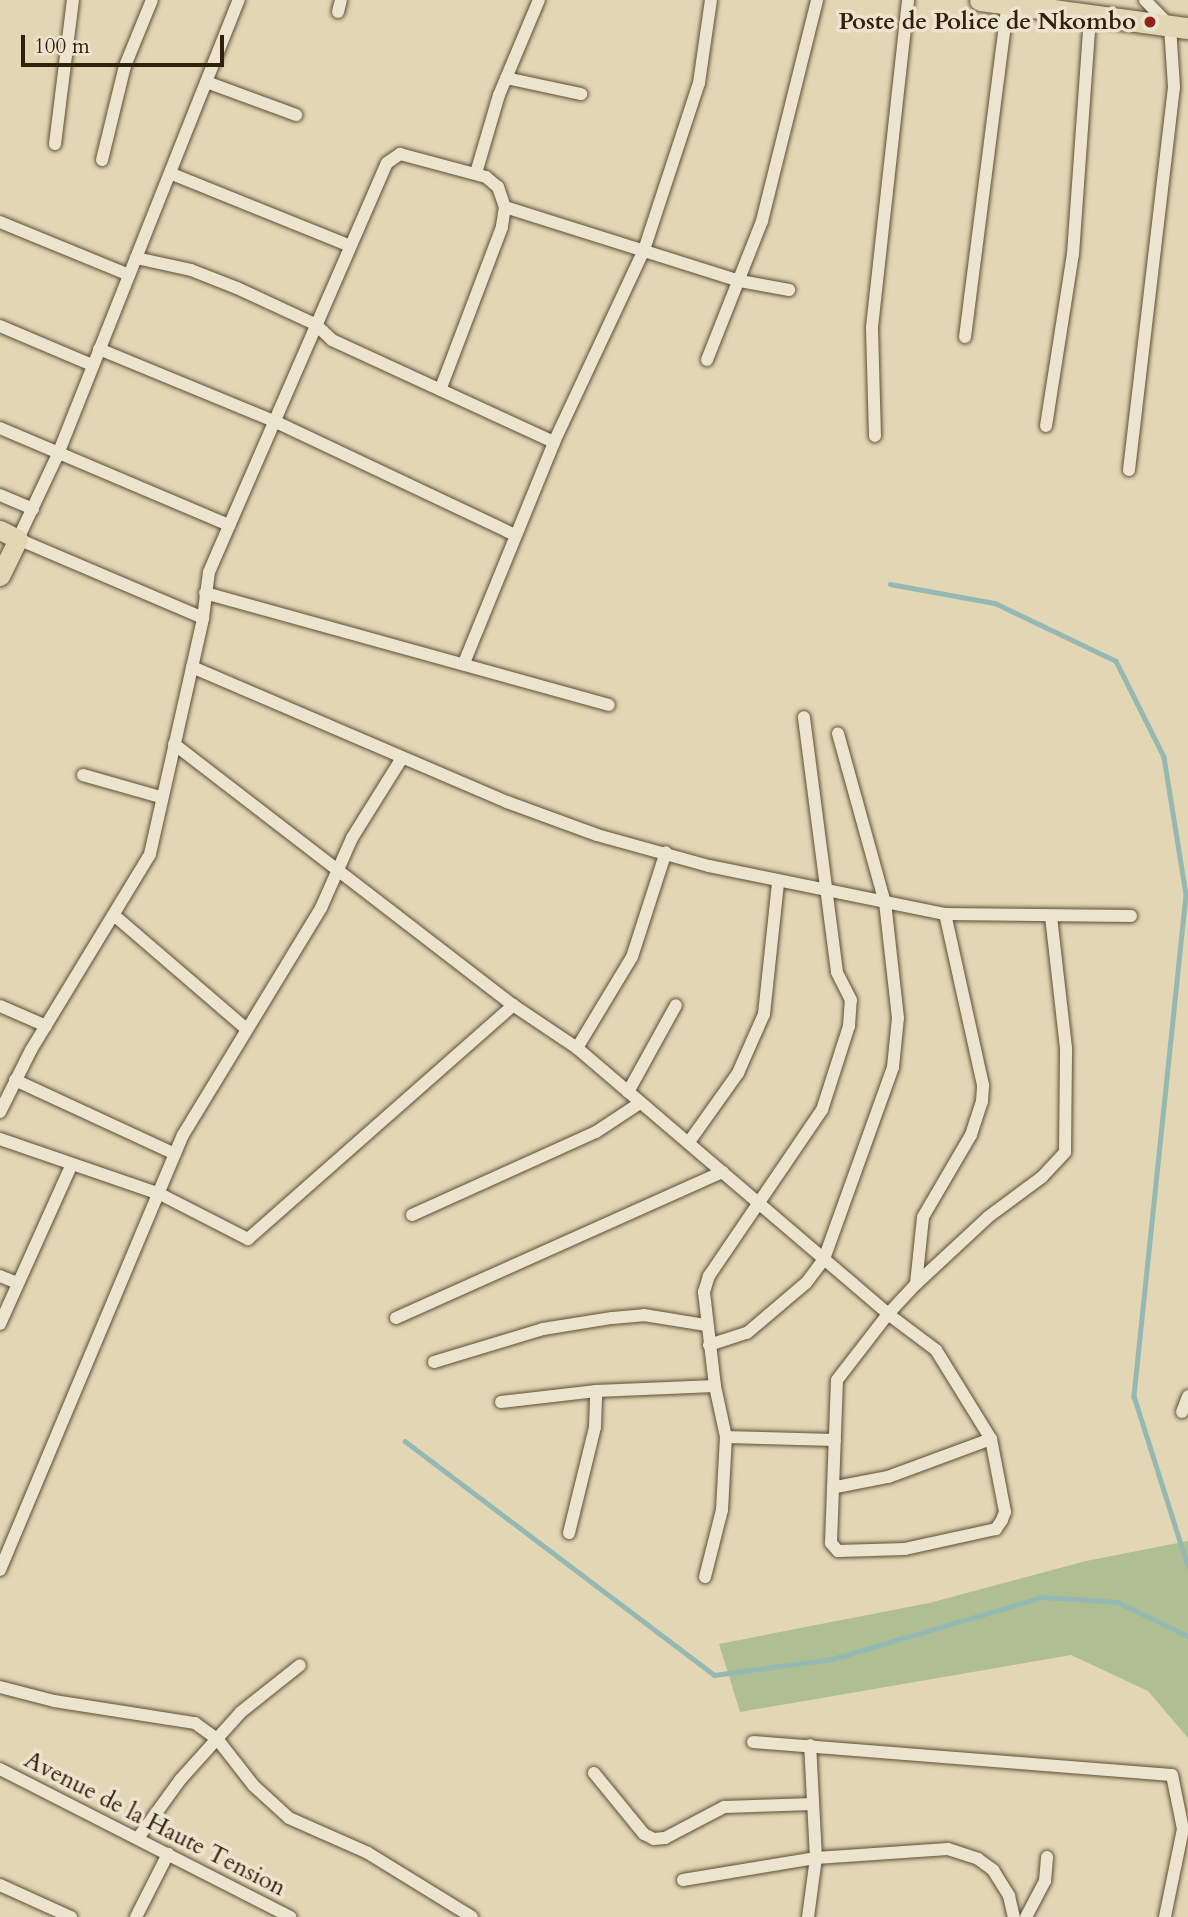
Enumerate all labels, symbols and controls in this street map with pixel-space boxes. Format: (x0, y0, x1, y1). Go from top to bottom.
place label: Poste de Police de Nkombo (839, 8, 1136, 36)
marker: Poste de Police de Nkombo (1142, 14, 1158, 30)
scale bar (24, 21, 228, 65)
text: 100 m (34, 32, 90, 61)
street label: Avenue de la Haute Tension (20, 1745, 290, 1903)

